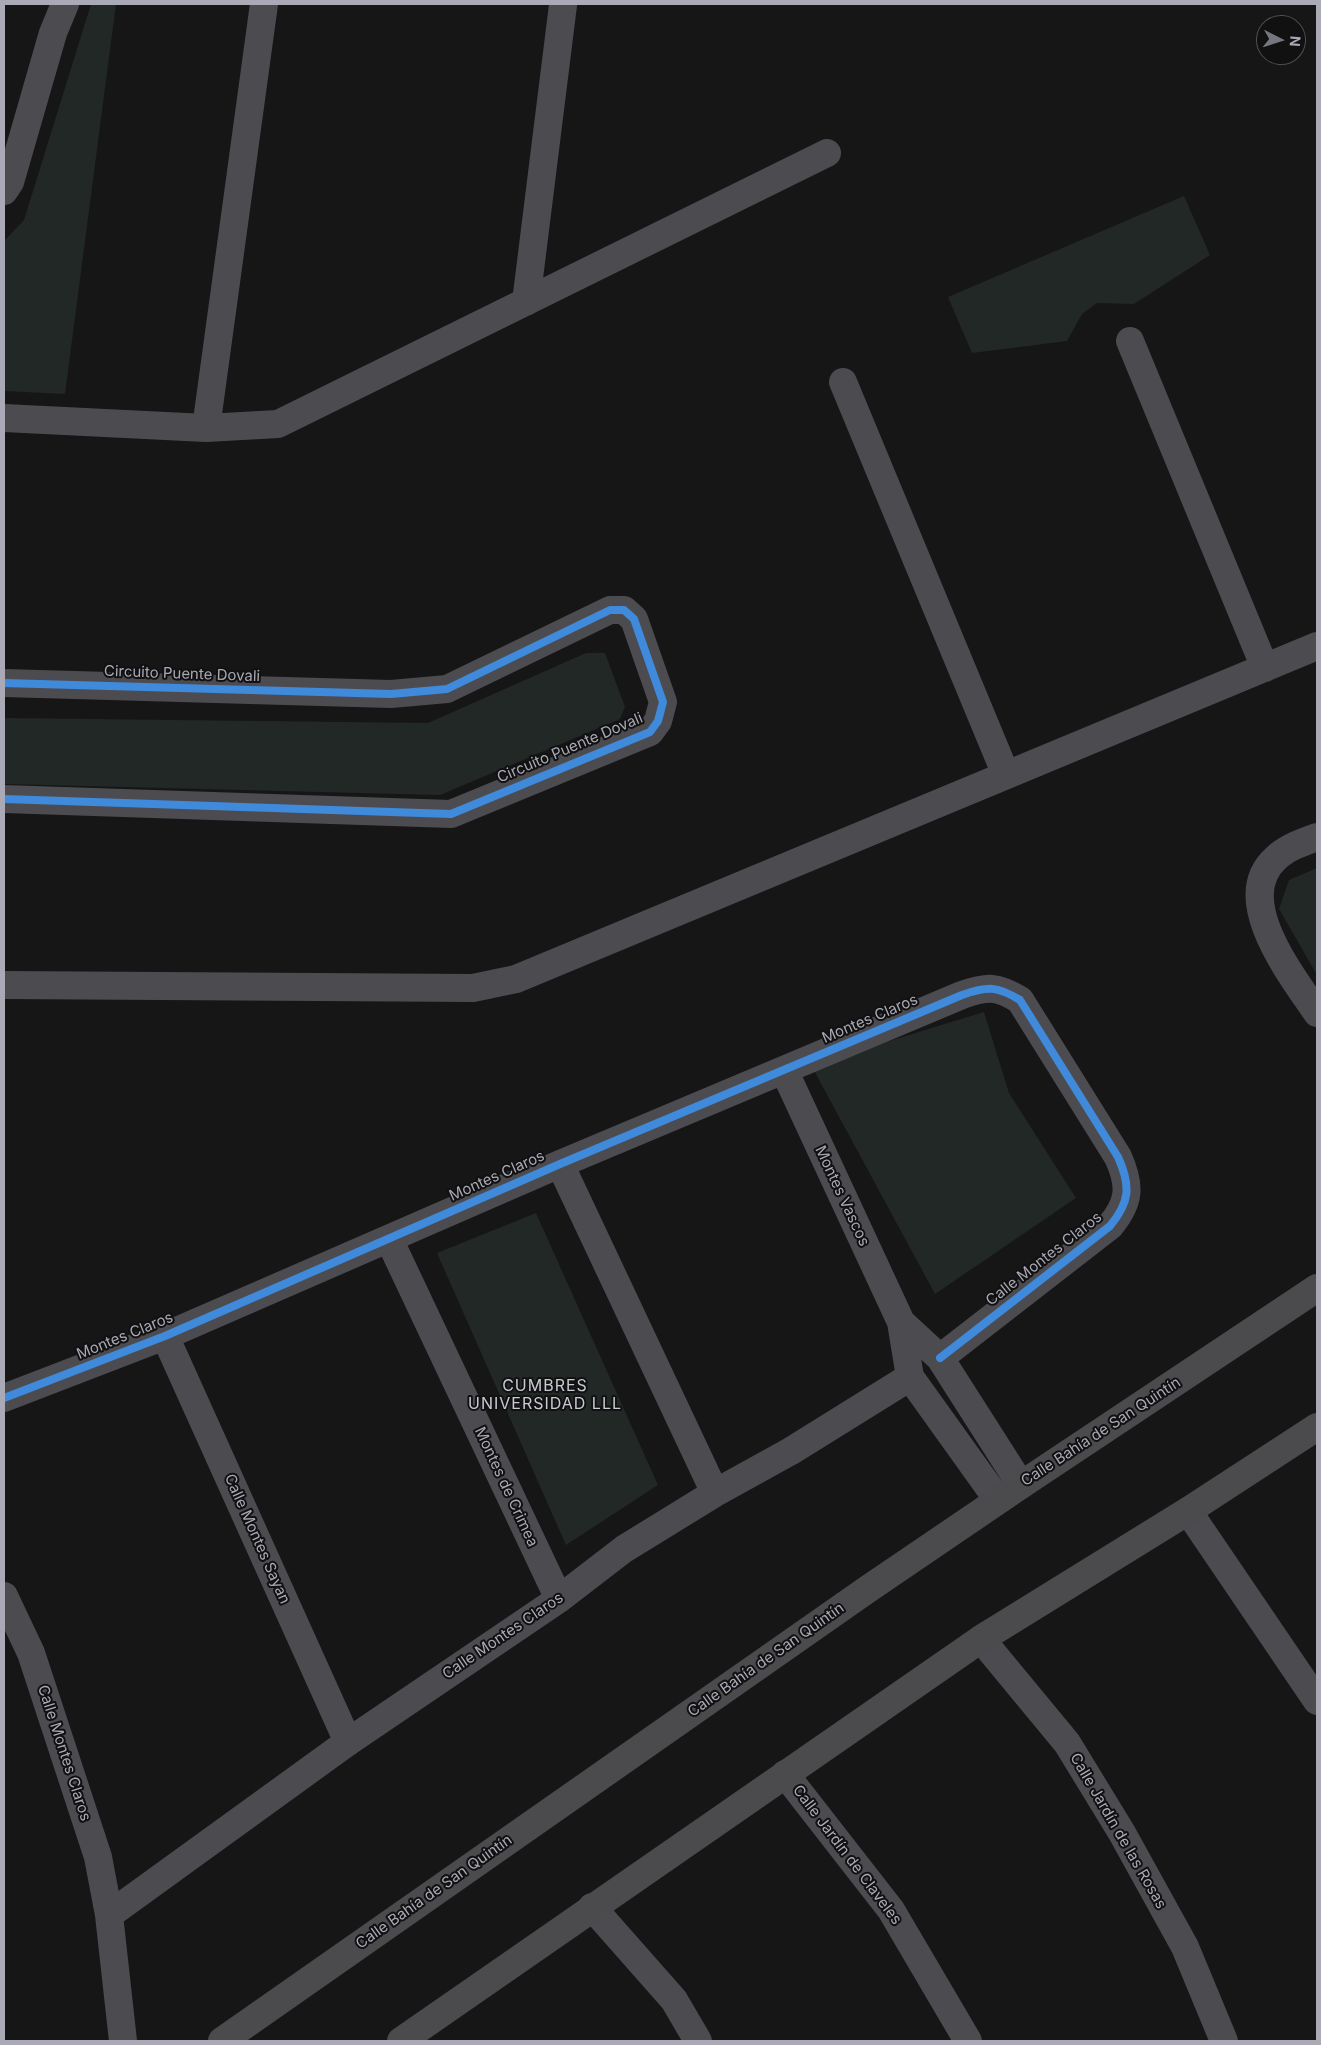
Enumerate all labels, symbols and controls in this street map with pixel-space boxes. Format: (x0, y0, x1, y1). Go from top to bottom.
north arrow (1256, 15, 1306, 65)
text: N (1287, 35, 1304, 47)
street label: Circuito Puente Dovali (104, 662, 260, 686)
street label: Circuito Puente Dovali (495, 709, 645, 787)
street label: Montes Claros (819, 991, 921, 1047)
street label: Montes Vascos (811, 1143, 873, 1249)
street label: Montes Claros (447, 1147, 547, 1205)
street label: Calle Montes Claros (983, 1208, 1105, 1310)
street label: Montes Claros (74, 1308, 176, 1364)
street label: Calle Bahía de San Quintín (1018, 1374, 1184, 1490)
district label: CUMBRES UNIVERSIDAD LLL (466, 1376, 624, 1414)
street label: Montes de Crimea (470, 1424, 542, 1550)
street label: Calle Montes Sayan (220, 1471, 294, 1607)
street label: Calle Montes Claros (439, 1589, 567, 1683)
street label: Calle Bahía de San Quintín (684, 1599, 848, 1721)
street label: Calle Montes Claros (34, 1683, 94, 1823)
street label: Calle Jardín de las Rosas (1066, 1750, 1170, 1912)
street label: Calle Jardín de Claveles (789, 1782, 905, 1928)
street label: Calle Bahía de San Quintín (352, 1831, 516, 1953)

